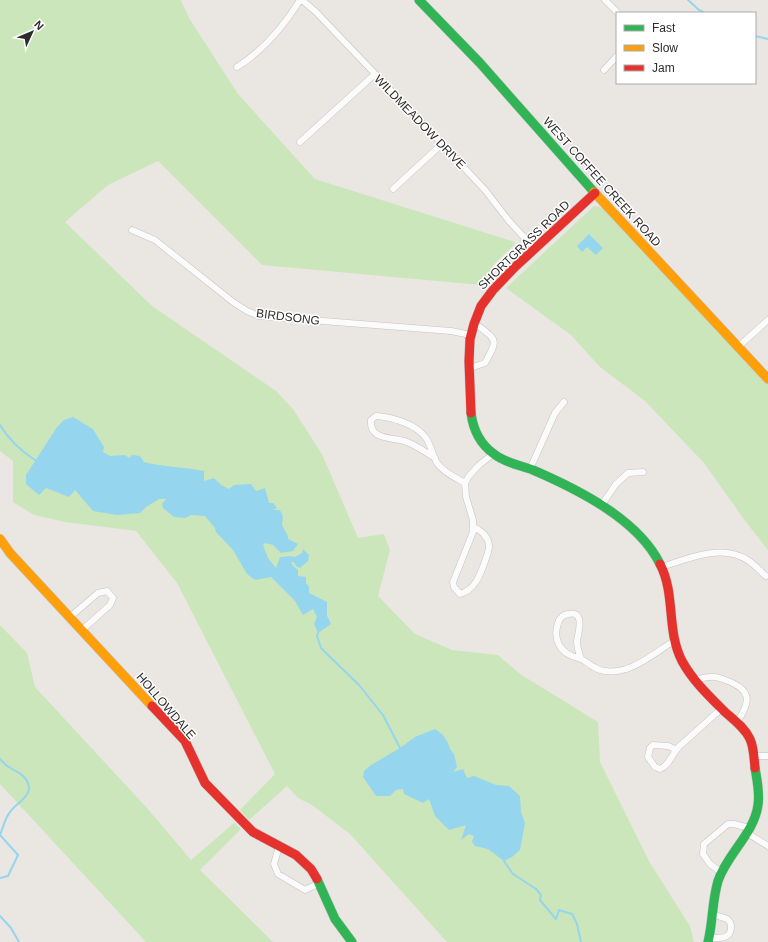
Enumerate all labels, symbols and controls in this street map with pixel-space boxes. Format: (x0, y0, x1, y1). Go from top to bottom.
north arrow (12, 12, 52, 52)
legend (616, 12, 756, 84)
text: N (32, 18, 46, 32)
text: Fast (652, 21, 676, 35)
text: Slow (652, 41, 678, 55)
text: Jam (652, 61, 675, 75)
street label: WILDMEADOW DRIVE (371, 72, 469, 172)
street label: WEST COFFEE CREEK ROAD (540, 114, 664, 250)
street label: SHORTGRASS ROAD (475, 197, 573, 292)
street label: BIRDSONG (255, 306, 321, 328)
street label: HOLLOWDALE (133, 670, 199, 742)

